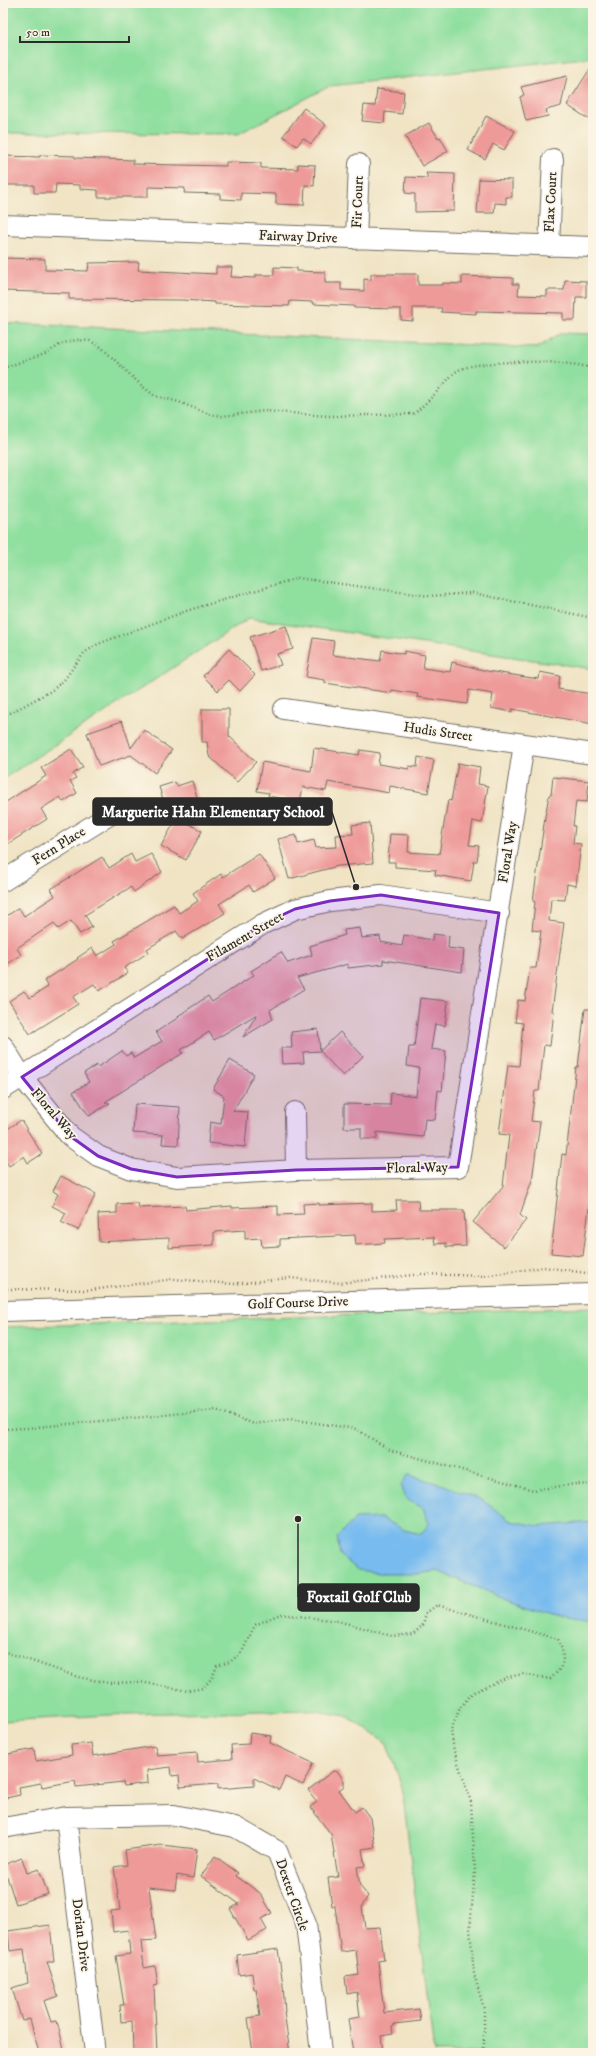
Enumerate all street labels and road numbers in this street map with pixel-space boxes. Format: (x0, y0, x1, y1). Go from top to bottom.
street label: Flax Court (540, 170, 562, 233)
street label: Fir Court (348, 175, 368, 229)
street label: Fairway Drive (258, 227, 338, 247)
street label: Hudis Street (402, 718, 474, 746)
street label: Floral Way (494, 819, 522, 884)
street label: Fern Place (29, 822, 89, 869)
street label: Filament Street (203, 907, 287, 966)
street label: Floral Way (27, 1085, 81, 1144)
street label: Floral Way (386, 1158, 449, 1178)
street label: Golf Course Drive (247, 1292, 349, 1314)
street label: Dexter Circle (271, 1856, 313, 1934)
street label: Dorian Drive (68, 1897, 94, 1973)

